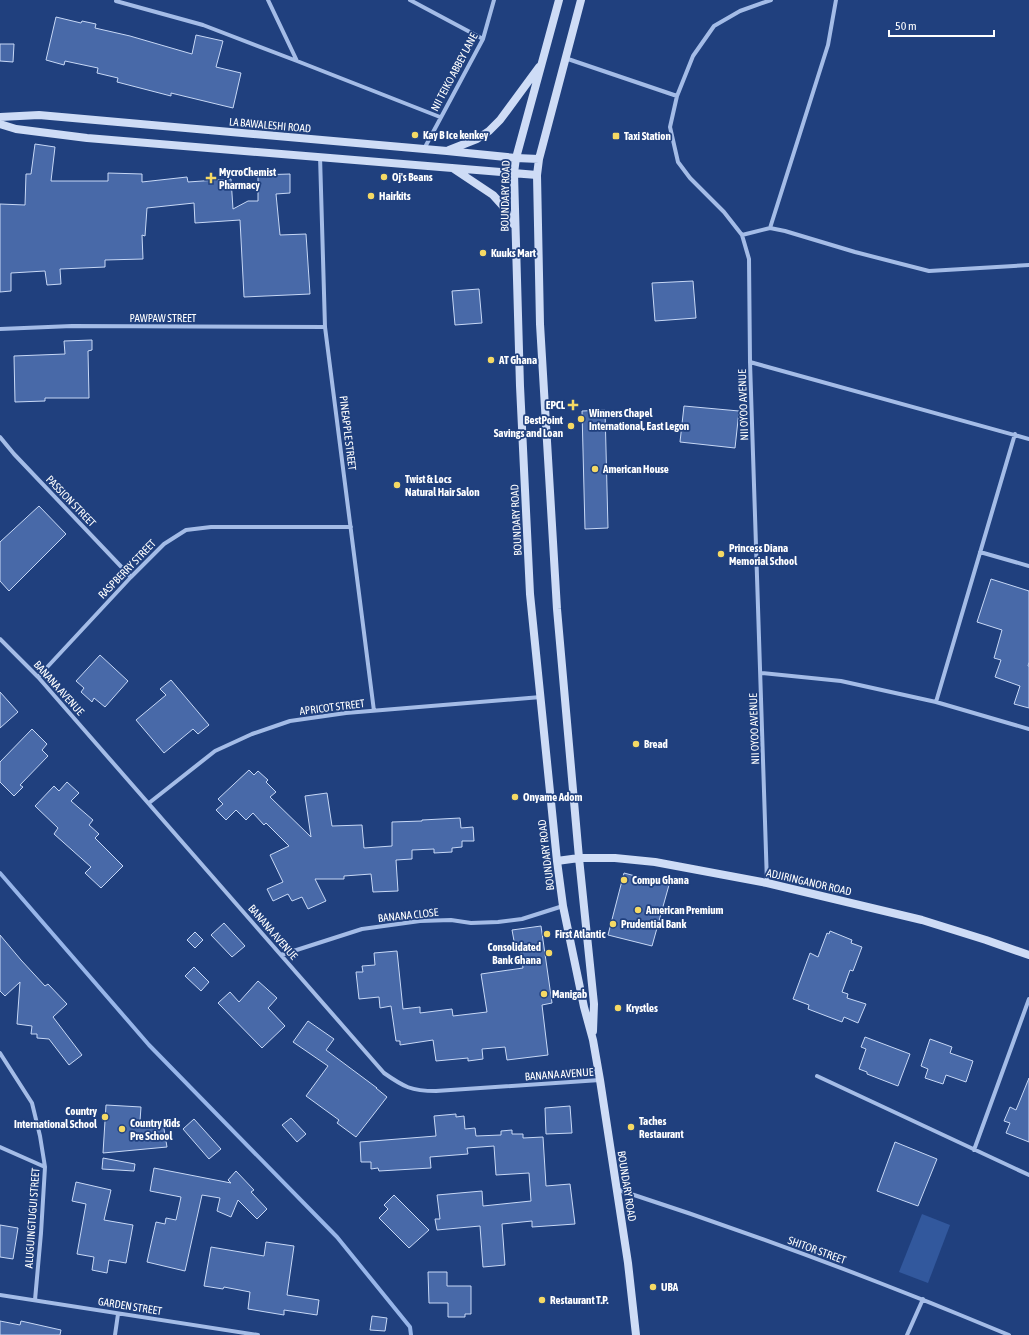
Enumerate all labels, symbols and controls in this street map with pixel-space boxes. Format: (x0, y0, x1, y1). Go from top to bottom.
scale bar (889, 12, 994, 38)
text: 50 m (895, 19, 917, 33)
street label: NII TEIKO ABBEY LANE (428, 31, 480, 113)
street label: LA BAWALESHI ROAD (228, 115, 312, 135)
place label: Kay B Ice kenkey (423, 129, 489, 141)
marker: Kay B Ice kenkey (410, 130, 420, 140)
place label: Taxi Station (624, 130, 671, 142)
marker: Taxi Station (611, 131, 621, 141)
street label: BOUNDARY ROAD (498, 160, 512, 232)
place label: MycroChemist Pharmacy (219, 166, 277, 191)
place label: Oj's Beans (392, 171, 433, 183)
marker: Oj's Beans (379, 172, 389, 182)
marker: MycroChemist Pharmacy (206, 173, 216, 183)
place label: Hairkits (379, 190, 411, 202)
marker: Hairkits (366, 191, 376, 201)
place label: Kuuks Mart (491, 247, 537, 259)
marker: Kuuks Mart (478, 248, 488, 258)
street label: PAWPAW STREET (130, 312, 197, 324)
place label: AT Ghana (498, 354, 537, 366)
marker: AT Ghana (486, 355, 496, 365)
street label: NII OYOO AVENUE (736, 369, 750, 441)
street label: PINEAPPLE STREET (337, 395, 359, 471)
place label: EPCL (546, 399, 566, 411)
marker: EPCL (568, 400, 578, 410)
place label: Winners Chapel International, East Legon (588, 407, 689, 432)
place label: BestPoint Savings and Loan (494, 414, 564, 439)
marker: Winners Chapel International, East Legon (576, 414, 586, 424)
marker: BestPoint Savings and Loan (566, 421, 576, 431)
place label: American House (602, 463, 669, 475)
marker: American House (590, 464, 600, 474)
street label: PASSION STREET (44, 473, 98, 529)
place label: Twist & Locs Natural Hair Salon (405, 473, 479, 498)
marker: Twist & Locs Natural Hair Salon (392, 480, 402, 490)
street label: BOUNDARY ROAD (508, 484, 524, 556)
street label: RASPBERRY STREET (96, 537, 158, 601)
place label: Princess Diana Memorial School (729, 542, 798, 567)
marker: Princess Diana Memorial School (716, 549, 726, 559)
street label: BANANA AVENUE (32, 658, 87, 718)
street label: NII OYOO AVENUE (747, 693, 761, 765)
street label: APRICOT STREET (299, 697, 365, 717)
place label: Bread (644, 738, 668, 750)
marker: Bread (631, 739, 641, 749)
place label: Onyame Adom (523, 791, 582, 803)
marker: Onyame Adom (510, 792, 520, 802)
street label: BOUNDARY ROAD (536, 819, 556, 891)
street label: ADJIRINGANOR ROAD (765, 866, 853, 898)
place label: Compu Ghana (632, 874, 689, 886)
marker: Compu Ghana (619, 875, 629, 885)
street label: BANANA AVENUE (246, 902, 300, 962)
place label: American Premium (645, 904, 723, 916)
marker: American Premium (633, 905, 643, 915)
street label: BANANA CLOSE (377, 906, 439, 924)
place label: Prudential Bank (621, 918, 686, 930)
marker: Prudential Bank (608, 919, 618, 929)
place label: First Atlantic (555, 928, 606, 940)
marker: First Atlantic (542, 929, 552, 939)
place label: Consolidated Bank Ghana (488, 941, 541, 966)
marker: Consolidated Bank Ghana (544, 948, 554, 958)
place label: Manigab (552, 988, 587, 1000)
marker: Manigab (539, 989, 549, 999)
place label: Krystles (626, 1002, 658, 1014)
marker: Krystles (613, 1003, 623, 1013)
street label: BANANA AVENUE (524, 1066, 594, 1082)
place label: Country International School (14, 1105, 98, 1130)
marker: Country International School (100, 1112, 110, 1122)
place label: Taches Restaurant (639, 1115, 684, 1140)
place label: Country Kids Pre School (130, 1117, 180, 1142)
marker: Taches Restaurant (626, 1122, 636, 1132)
marker: Country Kids Pre School (117, 1124, 127, 1134)
street label: BOUNDARY ROAD (615, 1150, 639, 1222)
street label: ALUGUINGTUGUI STREET (23, 1167, 42, 1269)
street label: SHITOR STREET (786, 1234, 848, 1266)
place label: UBA (661, 1281, 679, 1293)
marker: UBA (648, 1282, 658, 1292)
place label: Restaurant T.P. (550, 1294, 609, 1306)
street label: GARDEN STREET (97, 1295, 163, 1317)
marker: Restaurant T.P. (537, 1295, 547, 1305)

